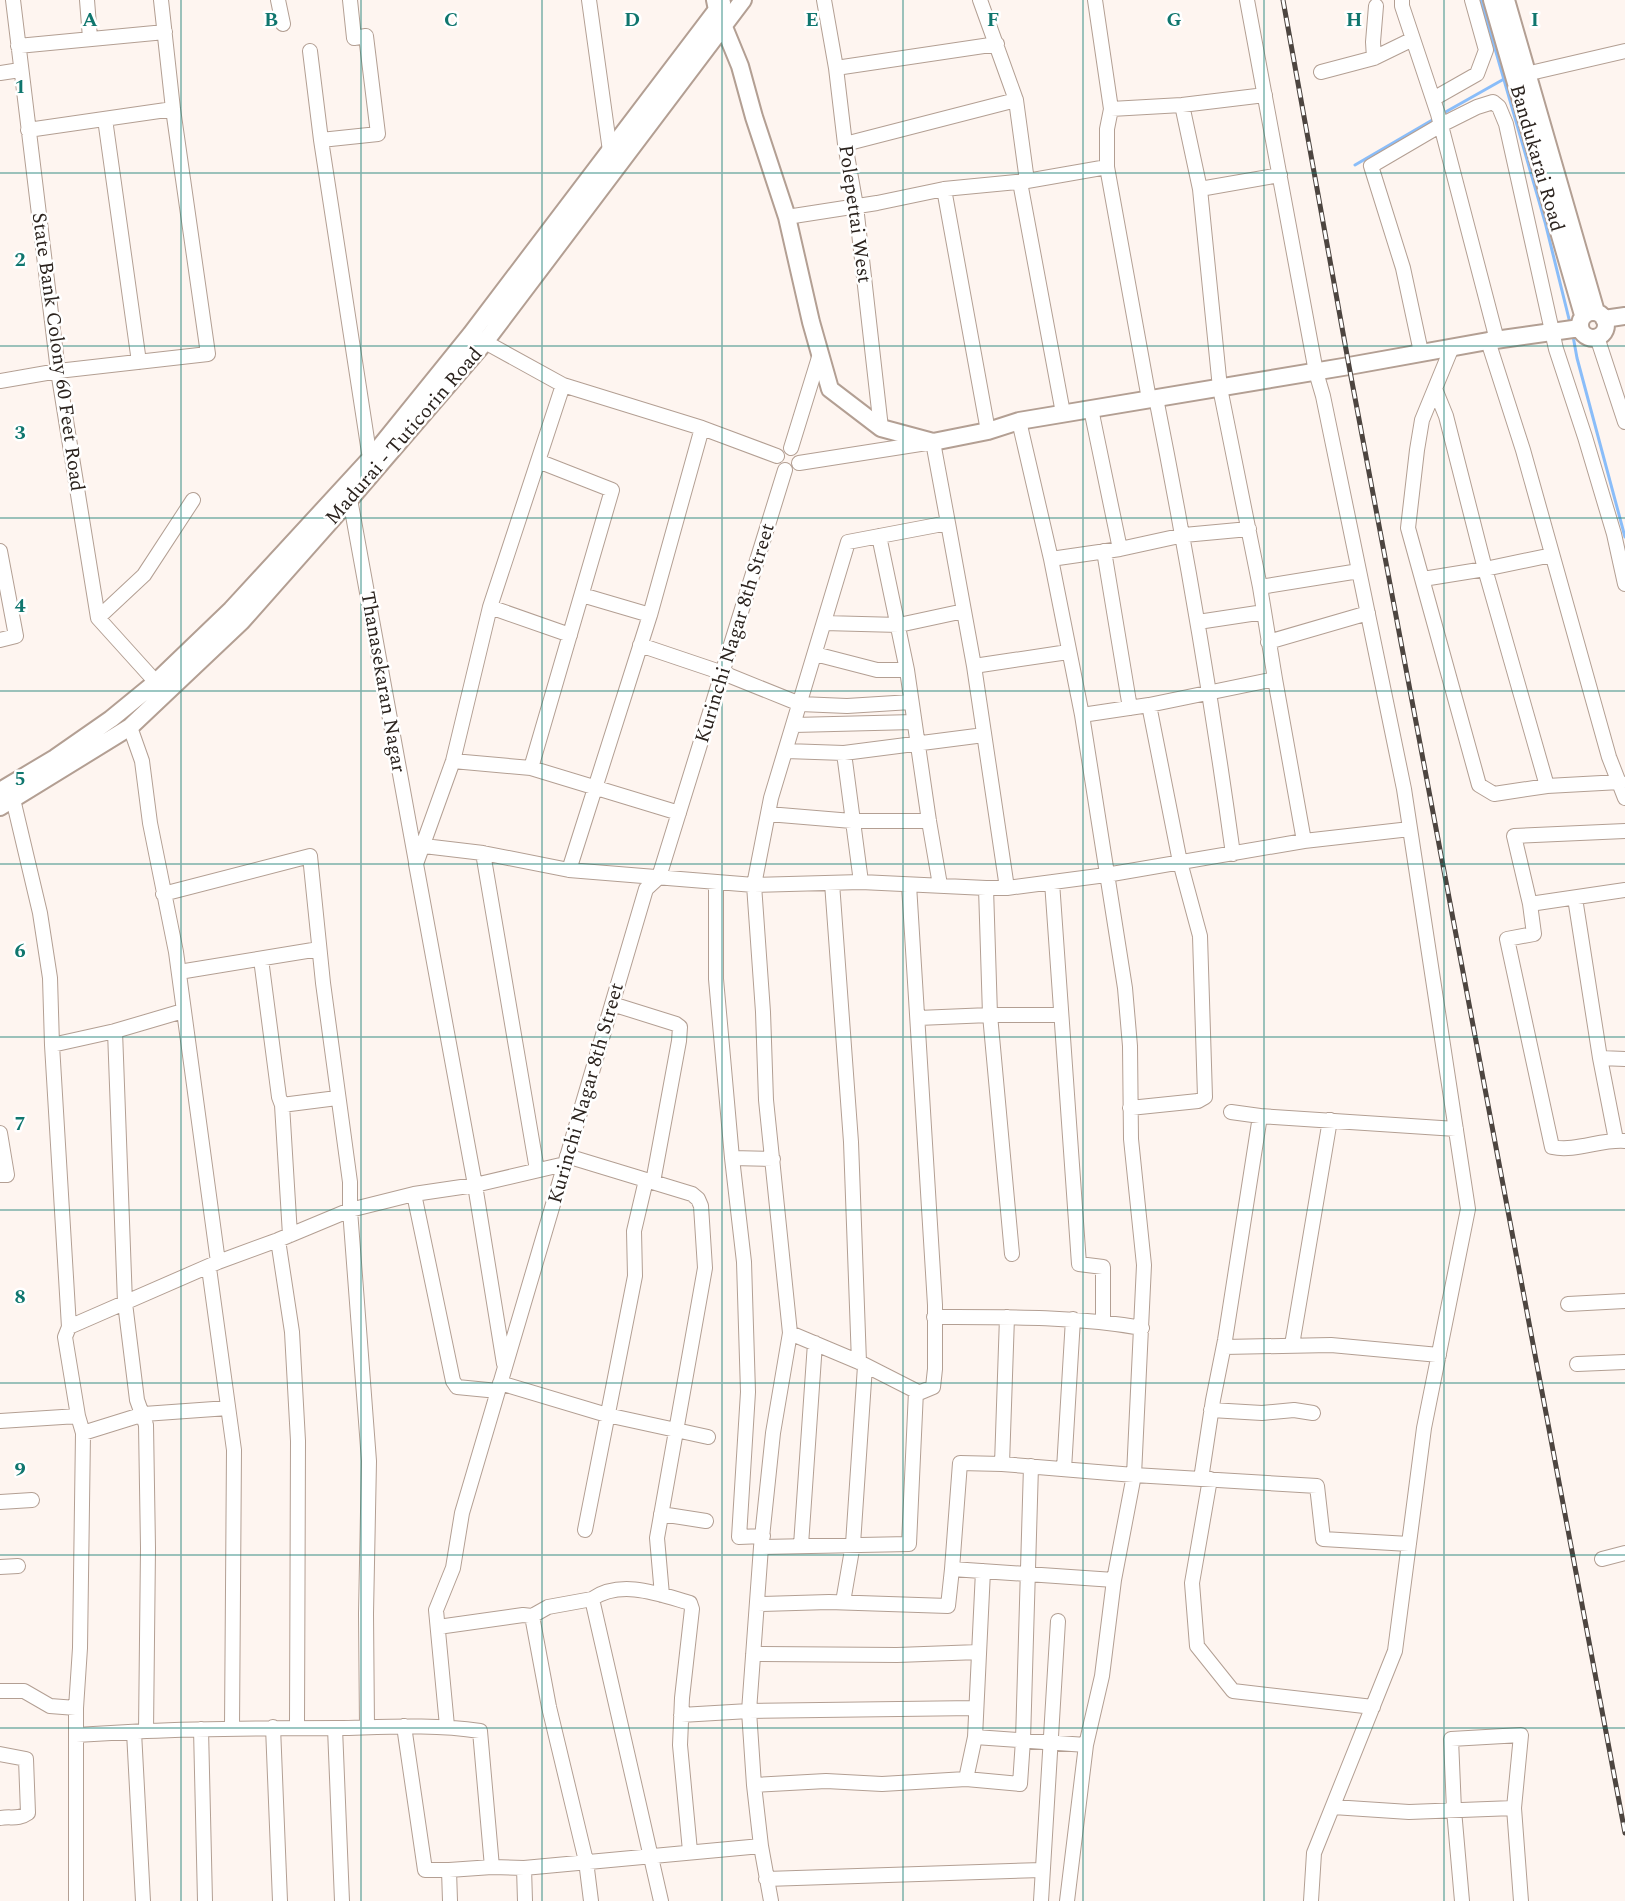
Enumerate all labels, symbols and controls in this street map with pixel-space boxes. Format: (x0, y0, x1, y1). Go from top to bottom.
text: A (82, 5, 98, 35)
text: B (264, 5, 278, 35)
text: C (444, 5, 458, 35)
text: D (624, 5, 640, 35)
text: E (805, 5, 819, 35)
text: F (987, 5, 999, 35)
text: G (1166, 5, 1182, 35)
text: H (1346, 5, 1362, 35)
text: I (1531, 5, 1539, 35)
text: 1 (14, 72, 26, 102)
street label: Bandukarai Road (1502, 81, 1572, 235)
street label: Polepettai West (830, 143, 880, 285)
street label: State Bank Colony 60 Feet Road (24, 211, 92, 493)
text: 2 (14, 245, 26, 275)
street label: Madurai - Tuticorin Road (318, 340, 490, 532)
text: 3 (14, 418, 26, 448)
street label: Kurinchi Nagar 8th Street (687, 519, 783, 747)
street label: Thanasekaran Nagar (352, 589, 414, 775)
text: 4 (14, 591, 26, 621)
text: 5 (14, 764, 26, 794)
text: 6 (14, 936, 26, 966)
street label: Kurinchi Nagar 8th Street (540, 979, 632, 1207)
text: 7 (14, 1109, 26, 1139)
text: 8 (14, 1282, 26, 1312)
text: 9 (14, 1455, 26, 1485)

